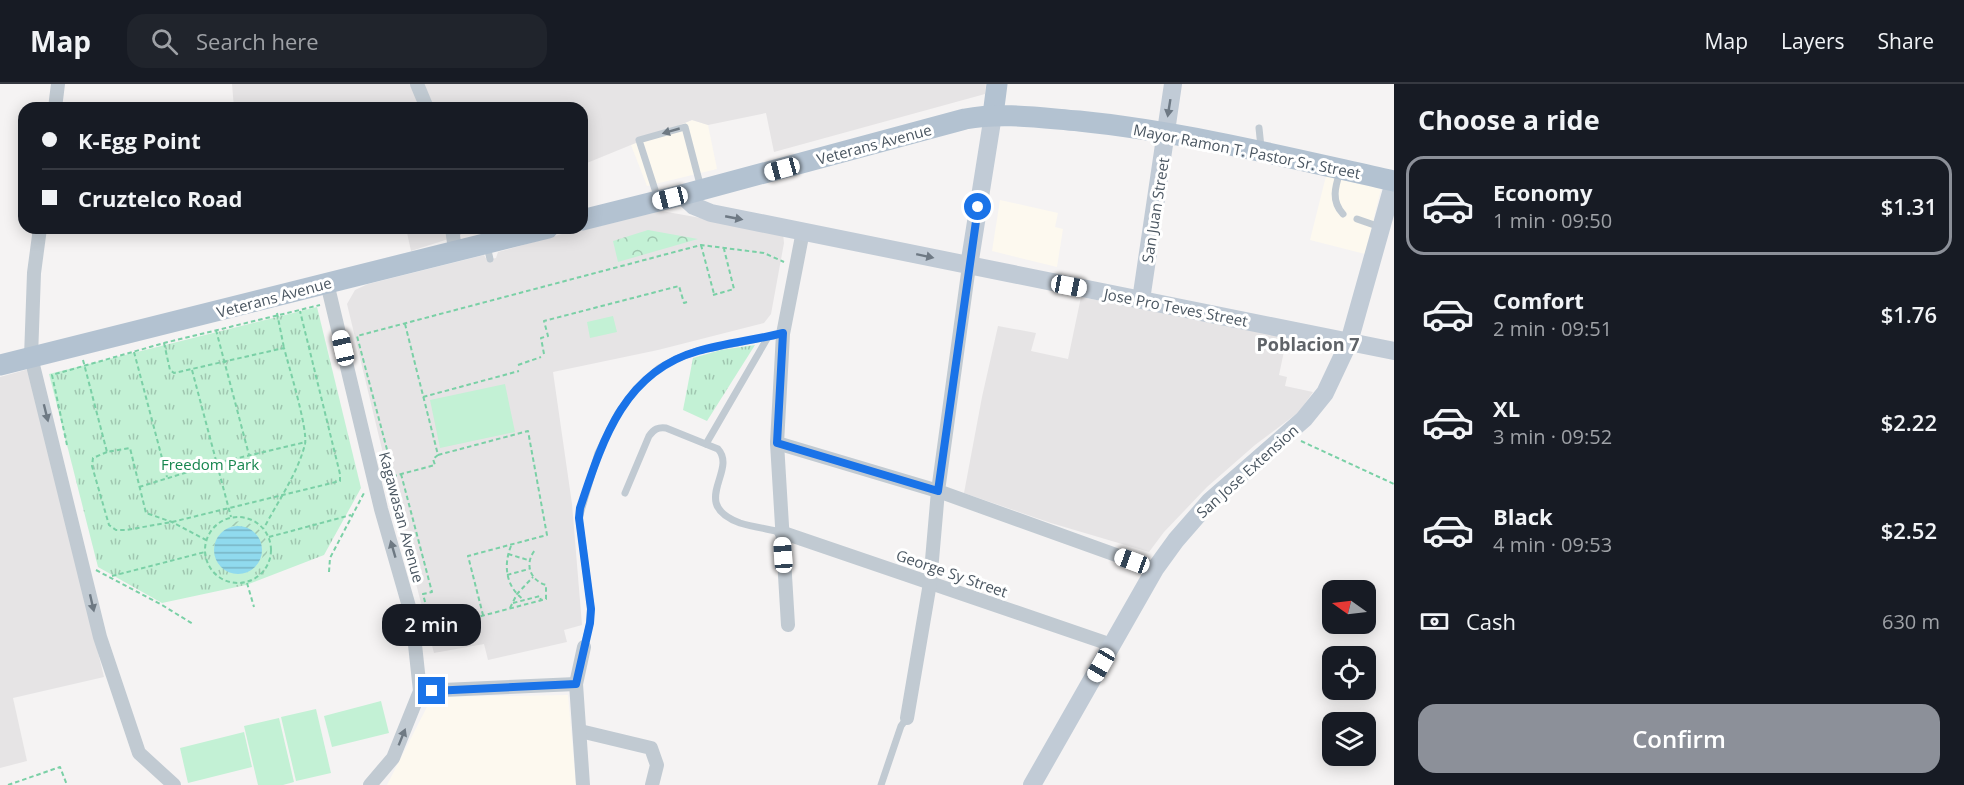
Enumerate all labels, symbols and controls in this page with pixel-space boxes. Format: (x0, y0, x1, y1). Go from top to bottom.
search box (127, 14, 547, 68)
text: Map (30, 22, 91, 60)
icon: search (148, 25, 181, 58)
text: Search here (196, 26, 319, 56)
text: Map (1705, 27, 1748, 55)
text: Layers (1781, 27, 1845, 55)
text: Share (1878, 27, 1934, 55)
one-way arrow (1165, 99, 1174, 118)
text: Choose a ride (1418, 101, 1600, 138)
street label: Veterans Avenue (814, 119, 934, 169)
street label: Mayor Ramon T. Pastor Sr. Street (1132, 119, 1362, 183)
text: K-Egg Point (78, 125, 201, 155)
one-way arrow (662, 127, 680, 136)
car (762, 156, 802, 182)
street label: San Juan Street (1137, 156, 1173, 264)
text: Economy (1493, 177, 1592, 207)
icon: car (1421, 179, 1475, 233)
text: Cruztelco Road (78, 183, 242, 213)
car (650, 185, 690, 211)
text: $1.31 (1881, 191, 1937, 221)
route start (964, 193, 991, 220)
text: 1 min · 09:50 (1493, 207, 1612, 234)
one-way arrow (725, 214, 744, 223)
one-way arrow (916, 252, 934, 262)
street label: Veterans Avenue (214, 272, 334, 322)
car (1050, 274, 1088, 298)
street label: Jose Pro Teves Street (1100, 283, 1250, 331)
text: Comfort (1493, 285, 1584, 315)
icon: car (1421, 287, 1475, 341)
text: $1.76 (1881, 299, 1937, 329)
text: 2 min · 09:51 (1493, 315, 1612, 342)
car (330, 328, 356, 368)
district label: Poblacion 7 (1257, 332, 1359, 356)
text: XL (1493, 393, 1520, 423)
icon: car (1421, 395, 1475, 449)
one-way arrow (41, 404, 51, 423)
text: $2.22 (1881, 407, 1937, 437)
street label: San Jose Extension (1192, 420, 1302, 522)
text: 3 min · 09:52 (1493, 423, 1612, 450)
street label: Kagawasan Avenue (375, 449, 429, 585)
park label: Freedom Park (161, 454, 259, 474)
text: Black (1493, 501, 1553, 531)
icon: car (1421, 503, 1475, 557)
text: $2.52 (1881, 515, 1937, 545)
text: 4 min · 09:53 (1493, 531, 1612, 558)
car (773, 536, 793, 574)
one-way arrow (388, 540, 397, 558)
street label: George Sy Street (894, 545, 1010, 601)
car (1112, 546, 1152, 576)
north arrow (1322, 580, 1376, 634)
map controls (1322, 580, 1376, 766)
one-way arrow (88, 594, 97, 613)
callout: 2 min (382, 604, 482, 646)
icon: cash (1418, 605, 1451, 638)
text: Cash (1466, 606, 1516, 636)
text: 630 m (1882, 608, 1940, 635)
text: 2 min (405, 611, 459, 638)
car (1084, 645, 1118, 685)
button: locate (1322, 646, 1376, 700)
route end (418, 677, 445, 704)
button: Confirm (1418, 704, 1940, 773)
button: layers (1322, 712, 1376, 766)
one-way arrow (398, 728, 407, 746)

